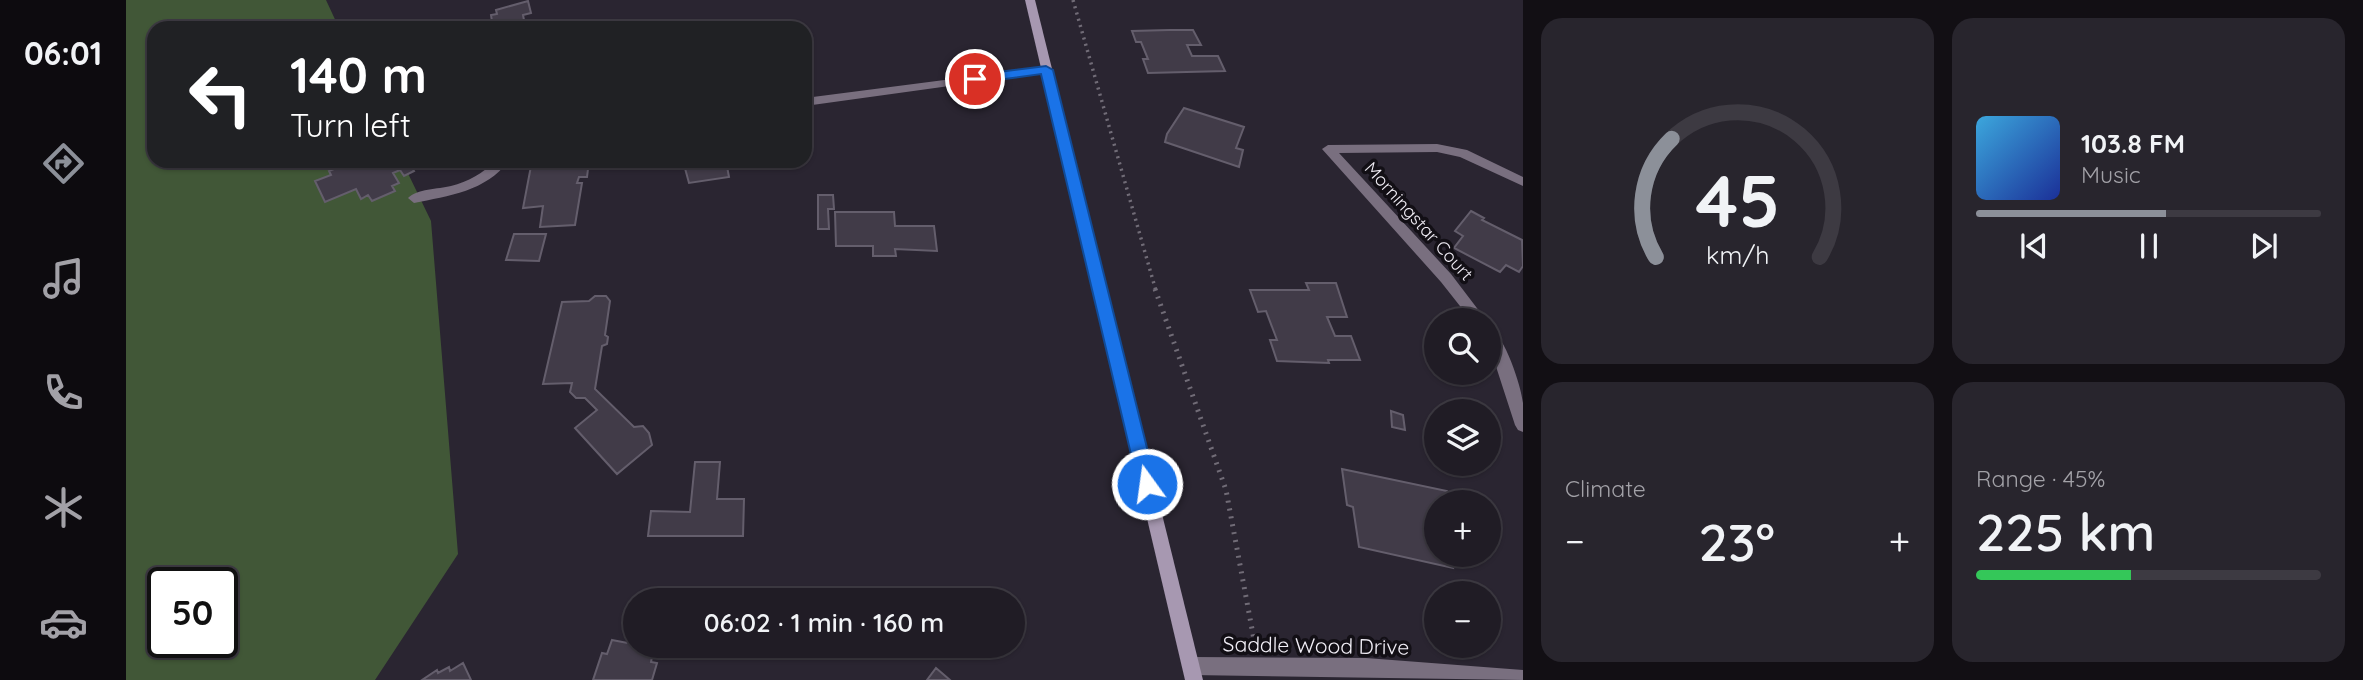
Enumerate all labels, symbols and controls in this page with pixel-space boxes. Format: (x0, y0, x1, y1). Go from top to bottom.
text: 06:01 (24, 33, 102, 73)
text: 140 m (290, 44, 427, 105)
icon: left (175, 49, 266, 140)
pin (945, 49, 1005, 109)
icon: arrive (956, 60, 994, 98)
text: Turn left (290, 105, 411, 145)
text: 103.8 FM (2081, 127, 2185, 160)
icon: directions (39, 139, 88, 188)
text: 45 (1695, 154, 1780, 245)
street label: Morningstar Court (1360, 157, 1478, 285)
text: Music (2081, 160, 2141, 189)
icon: previous (2015, 227, 2053, 265)
icon: pause (2130, 227, 2168, 265)
icon: next (2245, 227, 2283, 265)
text: km/h (1706, 239, 1769, 270)
icon: music (39, 254, 88, 303)
map controls (1424, 308, 1501, 658)
button: search (1424, 308, 1501, 385)
icon: phone (39, 368, 88, 417)
button: layers (1424, 399, 1501, 476)
position arrow (1110, 447, 1184, 521)
text: Range · 45% (1976, 464, 2105, 493)
text: Climate (1565, 474, 1646, 503)
icon: climate (39, 483, 88, 532)
button: + (1424, 490, 1501, 567)
text: 225 km (1976, 499, 2155, 564)
text: 23° (1698, 509, 1775, 574)
text: − (1565, 517, 1585, 565)
text: + (1889, 517, 1910, 565)
speed limit sign: 50 (147, 567, 238, 658)
button: − (1424, 581, 1501, 658)
icon: car (39, 598, 88, 647)
text: 06:02 · 1 min · 160 m (704, 606, 944, 639)
street label: Saddle Wood Drive (1223, 630, 1409, 660)

